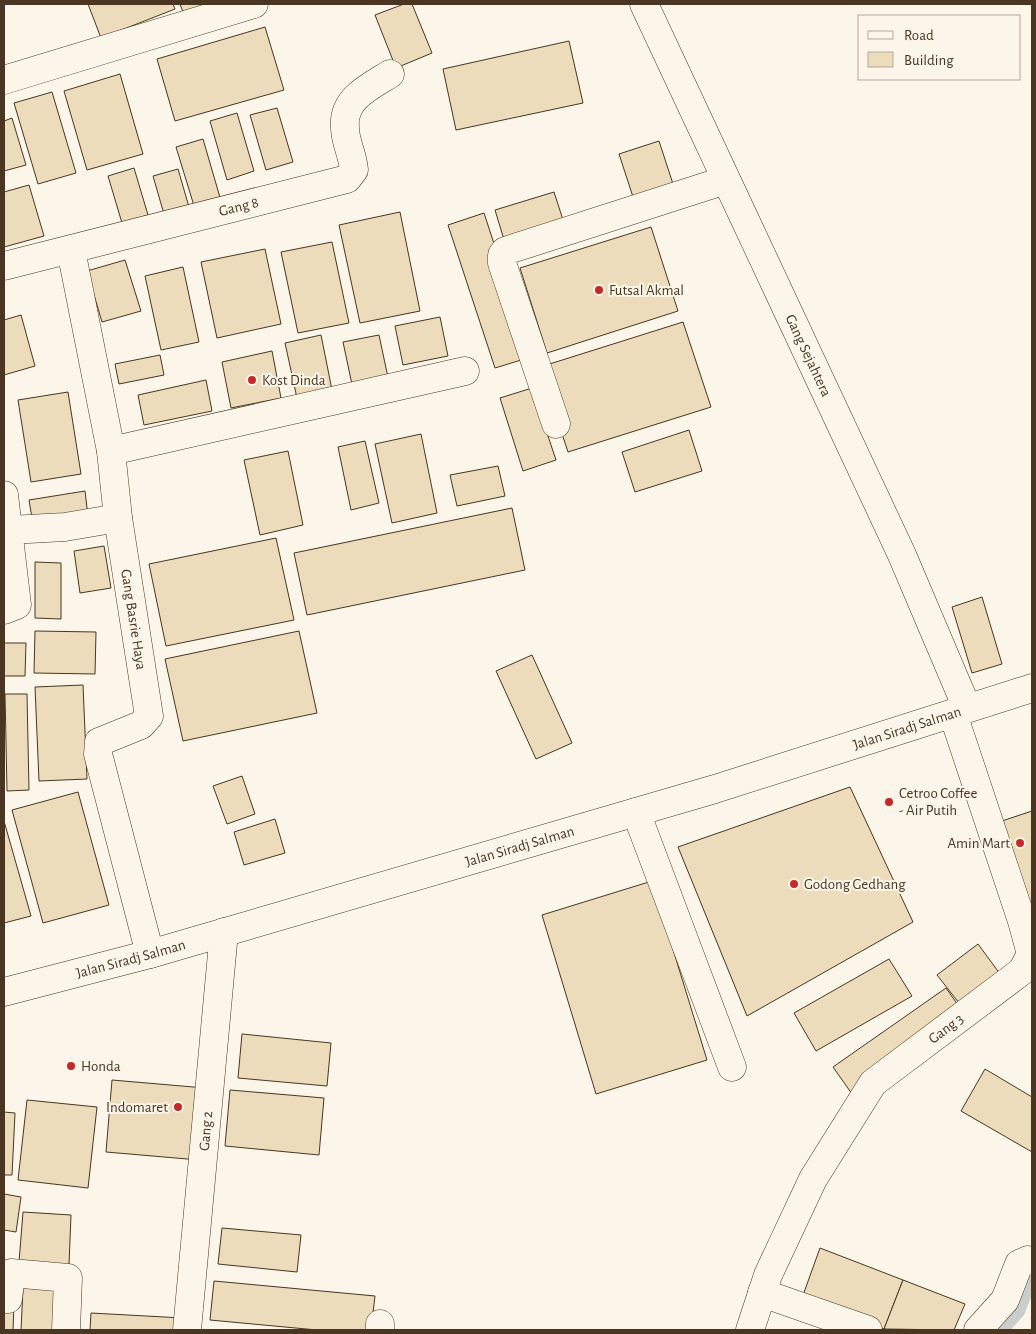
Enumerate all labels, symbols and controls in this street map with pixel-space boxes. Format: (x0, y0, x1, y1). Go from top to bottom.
legend (858, 15, 1021, 80)
text: Road (904, 28, 934, 43)
text: Building (904, 53, 954, 68)
street label: Gang 8 (217, 194, 260, 219)
place label: Futsal Akmal (609, 283, 684, 298)
marker: Futsal Akmal (593, 284, 605, 296)
street label: Gang Sejahtera (783, 312, 834, 399)
place label: Kost Dinda (262, 373, 326, 388)
marker: Kost Dinda (246, 374, 258, 386)
street label: Gang Basrie Haya (119, 568, 149, 671)
street label: Jalan Siradj Salman (851, 704, 963, 752)
place label: Cetroo Coffee - Air Putih (899, 786, 978, 818)
marker: Cetroo Coffee - Air Putih (883, 796, 895, 808)
street label: Jalan Siradj Salman (464, 823, 576, 869)
place label: Amin Mart (948, 836, 1010, 851)
marker: Amin Mart (1014, 837, 1026, 849)
place label: Godong Gedhang (804, 877, 906, 892)
marker: Godong Gedhang (788, 878, 800, 890)
street label: Jalan Siradj Salman (74, 937, 187, 980)
street label: Gang 3 (925, 1011, 966, 1046)
place label: Honda (81, 1059, 121, 1074)
marker: Honda (65, 1060, 77, 1072)
place label: Indomaret (106, 1100, 168, 1115)
marker: Indomaret (172, 1101, 184, 1113)
street label: Gang 2 (196, 1110, 215, 1151)

